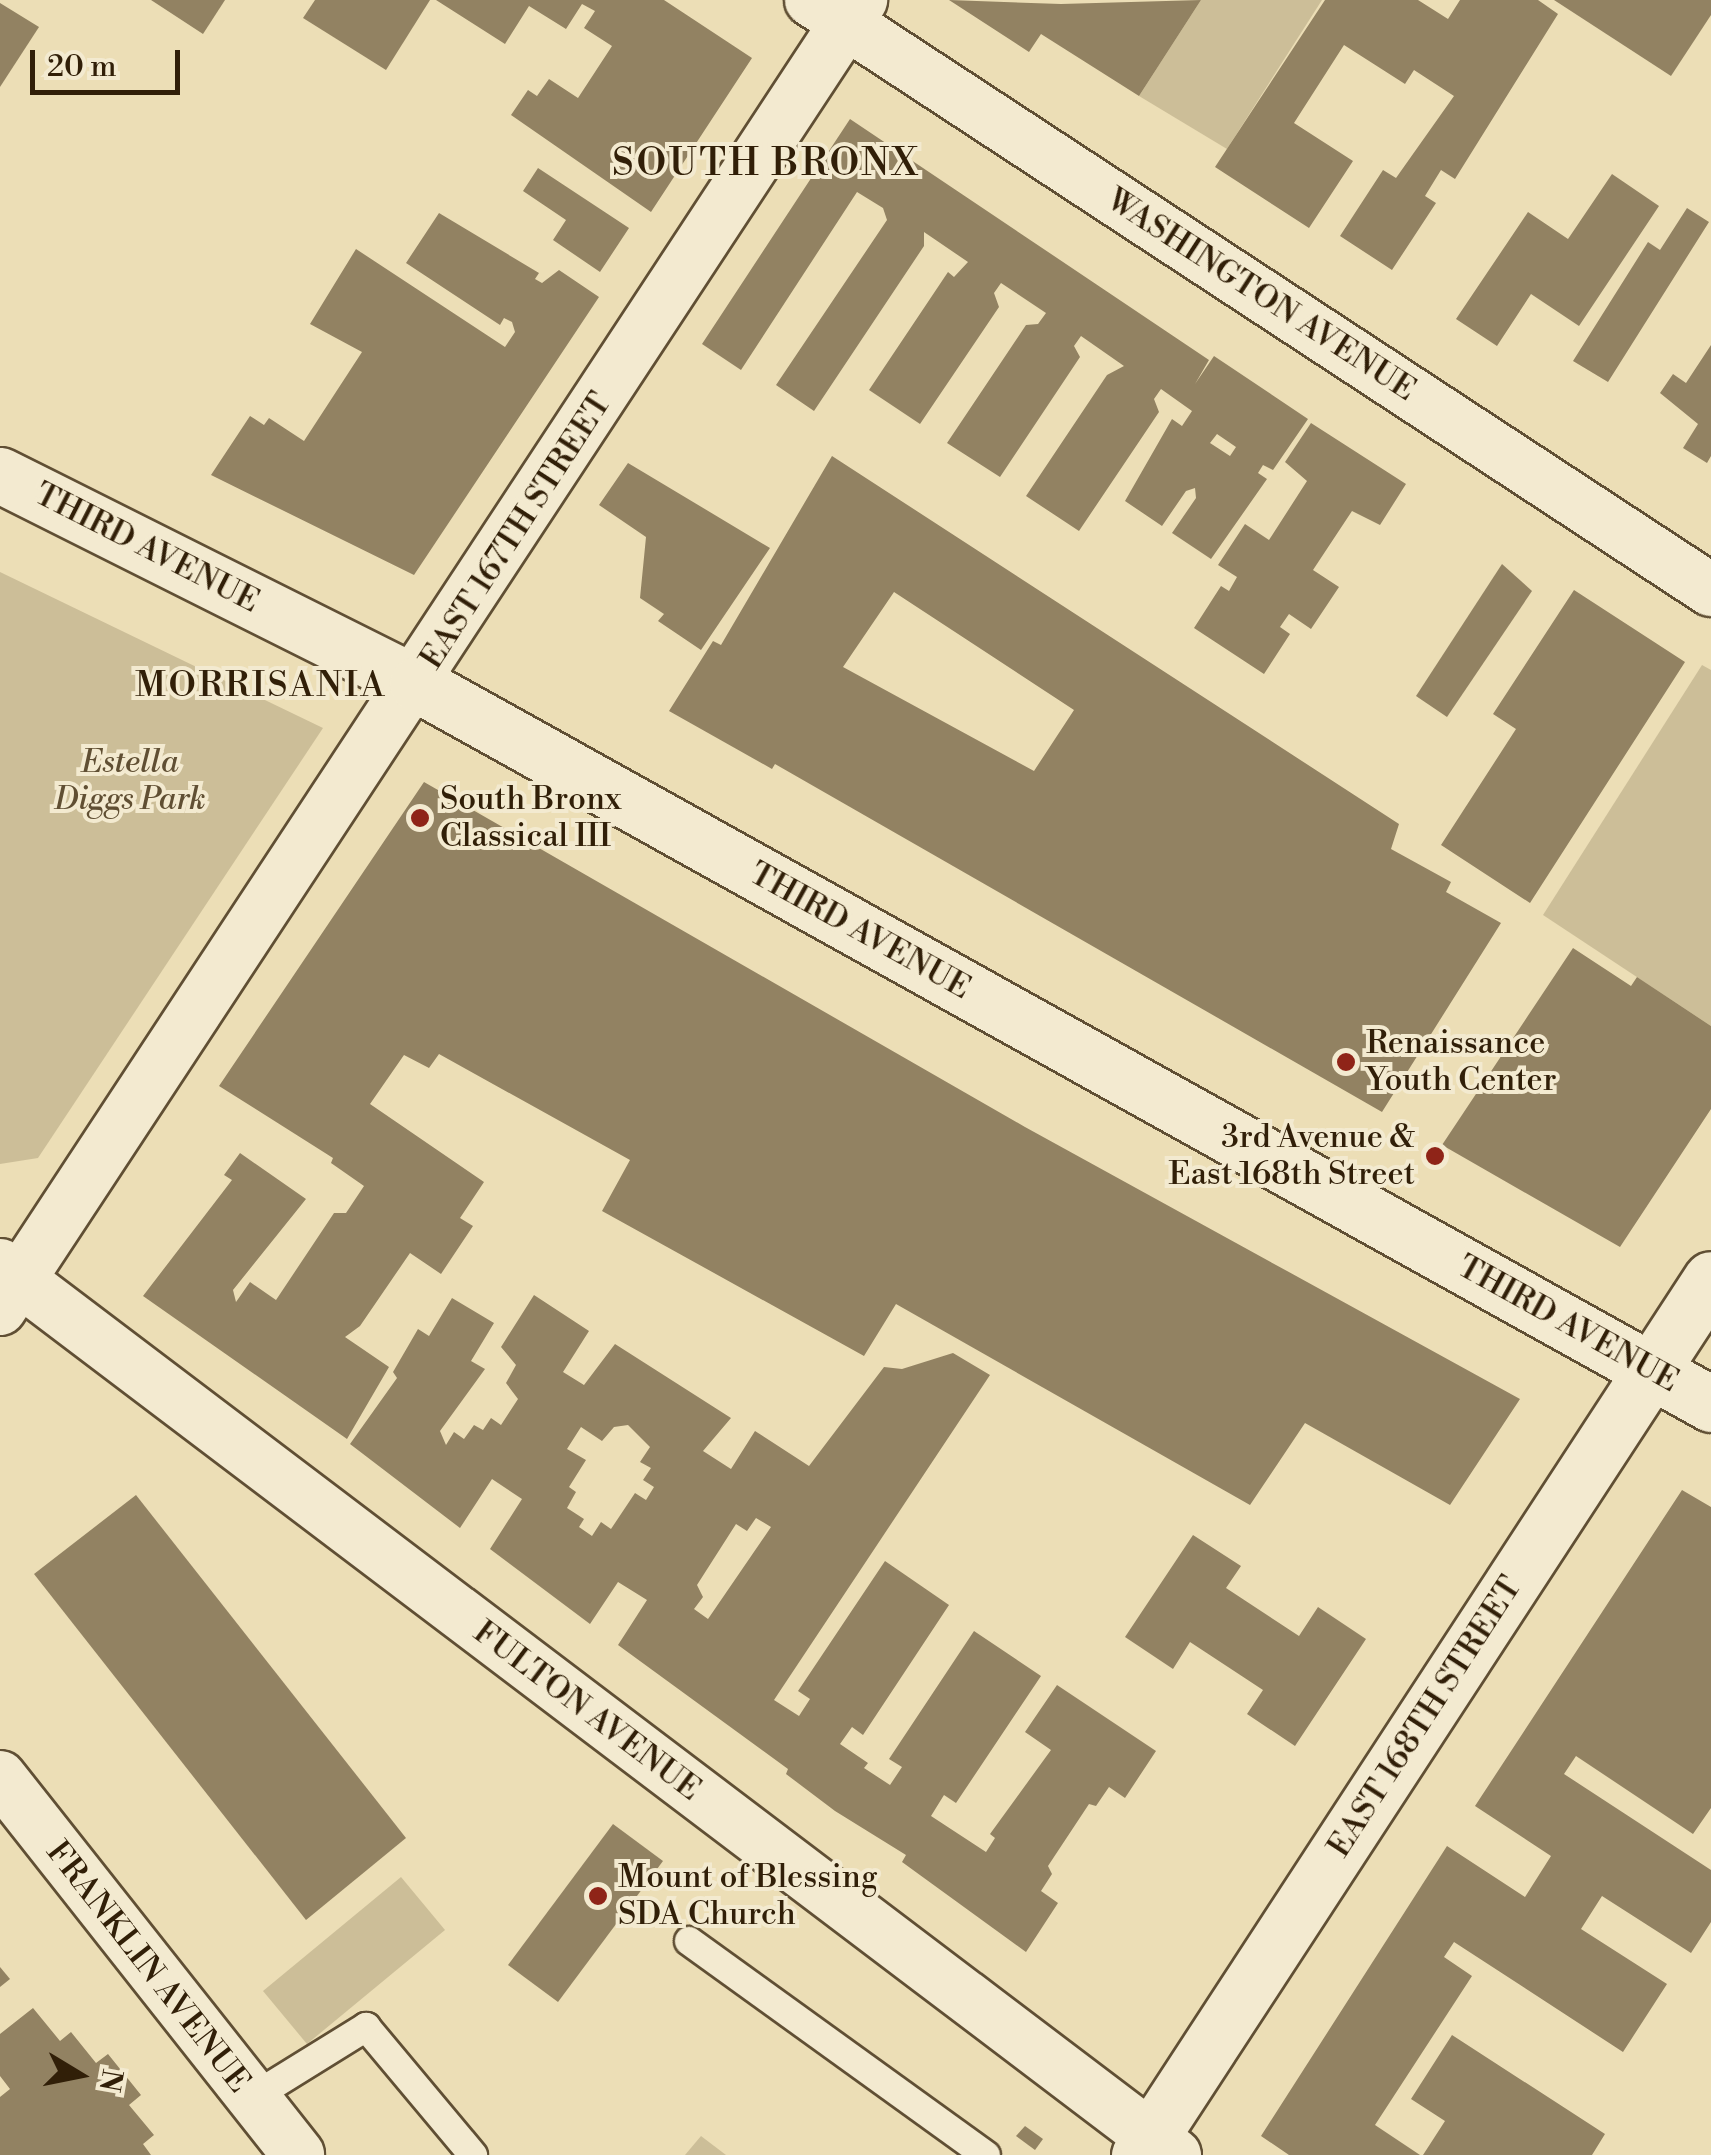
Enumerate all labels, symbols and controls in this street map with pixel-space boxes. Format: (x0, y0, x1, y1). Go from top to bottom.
scale bar (35, 30, 185, 92)
text: 20 m (47, 48, 116, 86)
district label: SOUTH BRONX (612, 141, 920, 187)
street label: WASHINGTON AVENUE (1099, 181, 1423, 409)
street label: EAST 167TH STREET (412, 386, 620, 676)
street label: THIRD AVENUE (28, 475, 266, 621)
district label: MORRISANIA (135, 665, 387, 707)
park label: Estella Diggs Park (54, 744, 206, 819)
place label: South Bronx Classical III (440, 781, 621, 856)
marker: South Bronx Classical III (409, 807, 431, 829)
street label: THIRD AVENUE (743, 854, 977, 1008)
place label: Renaissance Youth Center (1366, 1025, 1556, 1100)
marker: Renaissance Youth Center (1335, 1051, 1357, 1073)
place label: 3rd Avenue & East 168th Street (1169, 1119, 1415, 1194)
marker: 3rd Avenue & East 168th Street (1424, 1145, 1446, 1167)
street label: THIRD AVENUE (1451, 1247, 1685, 1401)
street label: EAST 168TH STREET (1320, 1570, 1530, 1864)
street label: FULTON AVENUE (466, 1613, 708, 1809)
street label: FRANKLIN AVENUE (38, 1834, 258, 2100)
place label: Mount of Blessing SDA Church (618, 1859, 878, 1934)
marker: Mount of Blessing SDA Church (587, 1885, 609, 1907)
north arrow (30, 2025, 130, 2125)

